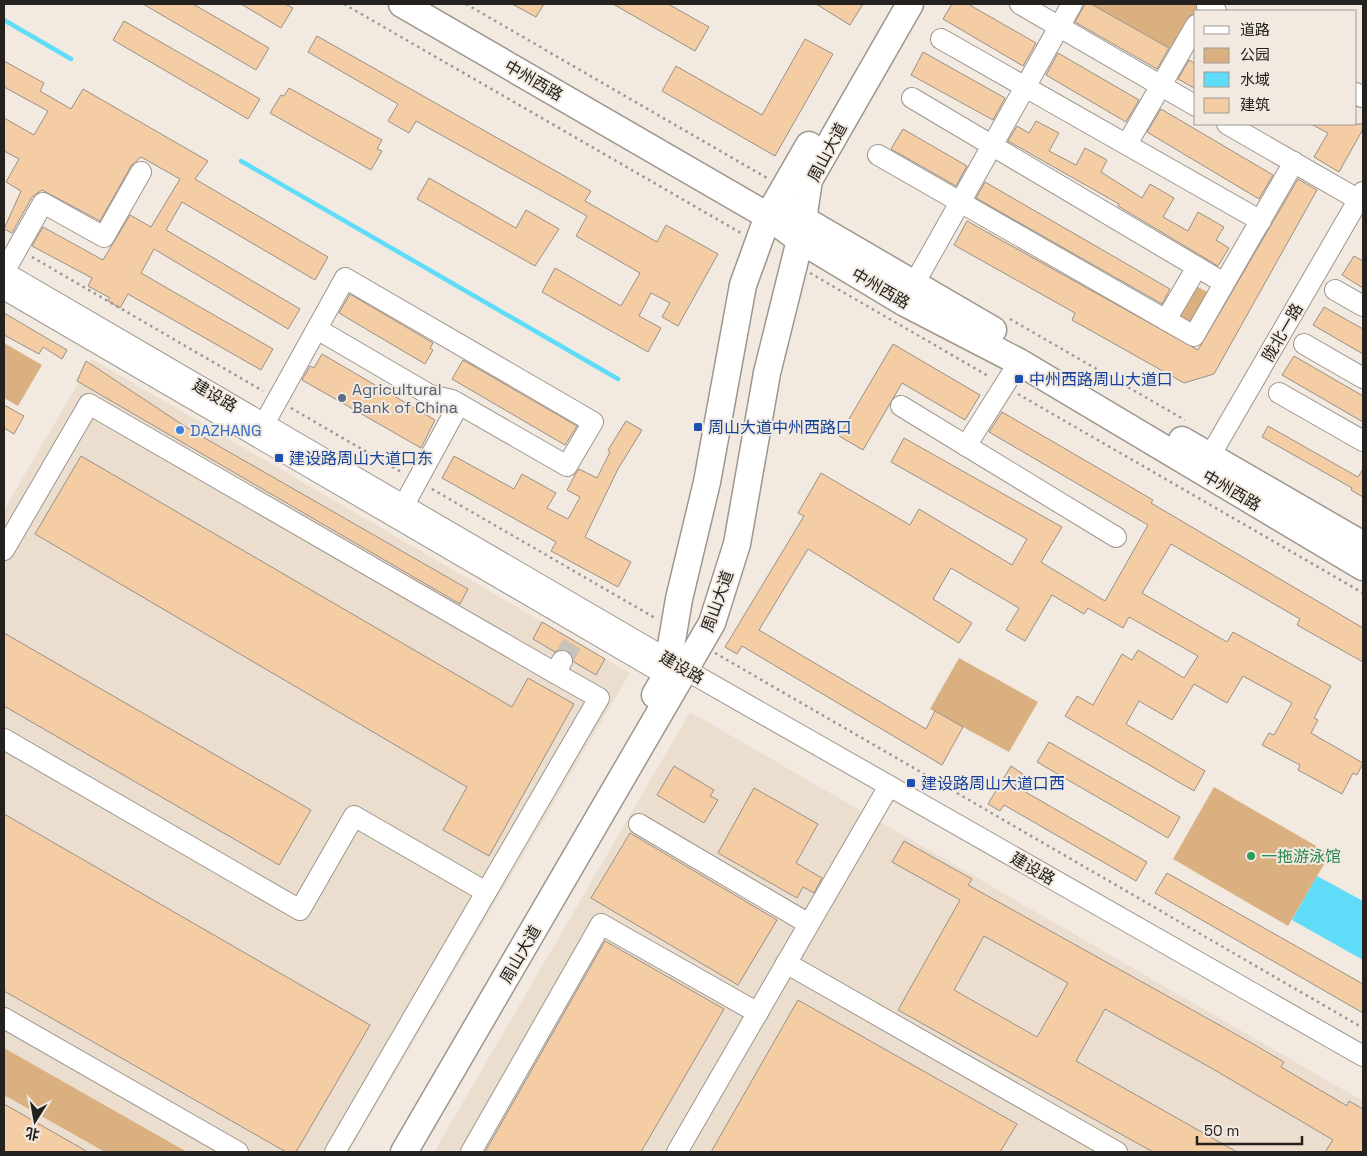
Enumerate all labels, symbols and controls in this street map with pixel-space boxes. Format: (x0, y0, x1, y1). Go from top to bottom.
legend (1194, 10, 1357, 125)
text: 道路 (1240, 20, 1270, 39)
text: 公园 (1240, 45, 1270, 64)
street label: 中州西路 (501, 55, 567, 106)
text: 水域 (1240, 70, 1270, 89)
text: 建筑 (1240, 95, 1270, 114)
street label: 周山大道 (803, 119, 852, 185)
street label: 中州西路 (848, 263, 914, 314)
street label: 陇北一路 (1257, 299, 1308, 365)
place label: 中州西路周山大道口 (1029, 369, 1173, 390)
marker: 中州西路周山大道口 (1013, 373, 1025, 385)
street label: 建设路 (189, 374, 241, 417)
place label: Agricultural Bank of China (352, 379, 458, 418)
marker: Agricultural Bank of China (336, 392, 348, 404)
place label: 周山大道中州西路口 (708, 417, 852, 438)
place label: DAZHANG (190, 420, 262, 441)
marker: 周山大道中州西路口 (692, 421, 704, 433)
marker: DAZHANG (174, 424, 186, 436)
place label: 建设路周山大道口东 (289, 448, 433, 469)
marker: 建设路周山大道口东 (273, 452, 285, 464)
street label: 中州西路 (1199, 465, 1265, 516)
street label: 周山大道 (697, 568, 738, 635)
street label: 建设路 (656, 646, 708, 689)
place label: 建设路周山大道口西 (921, 773, 1065, 794)
marker: 建设路周山大道口西 (905, 777, 917, 789)
place label: 一拖游泳馆 (1261, 846, 1341, 867)
street label: 建设路 (1007, 847, 1059, 890)
marker: 一拖游泳馆 (1245, 850, 1257, 862)
street label: 周山大道 (495, 921, 546, 987)
north arrow (10, 1096, 60, 1146)
scale bar (1197, 1114, 1302, 1146)
text: 50 m (1204, 1121, 1239, 1140)
text: 北 (24, 1124, 41, 1144)

